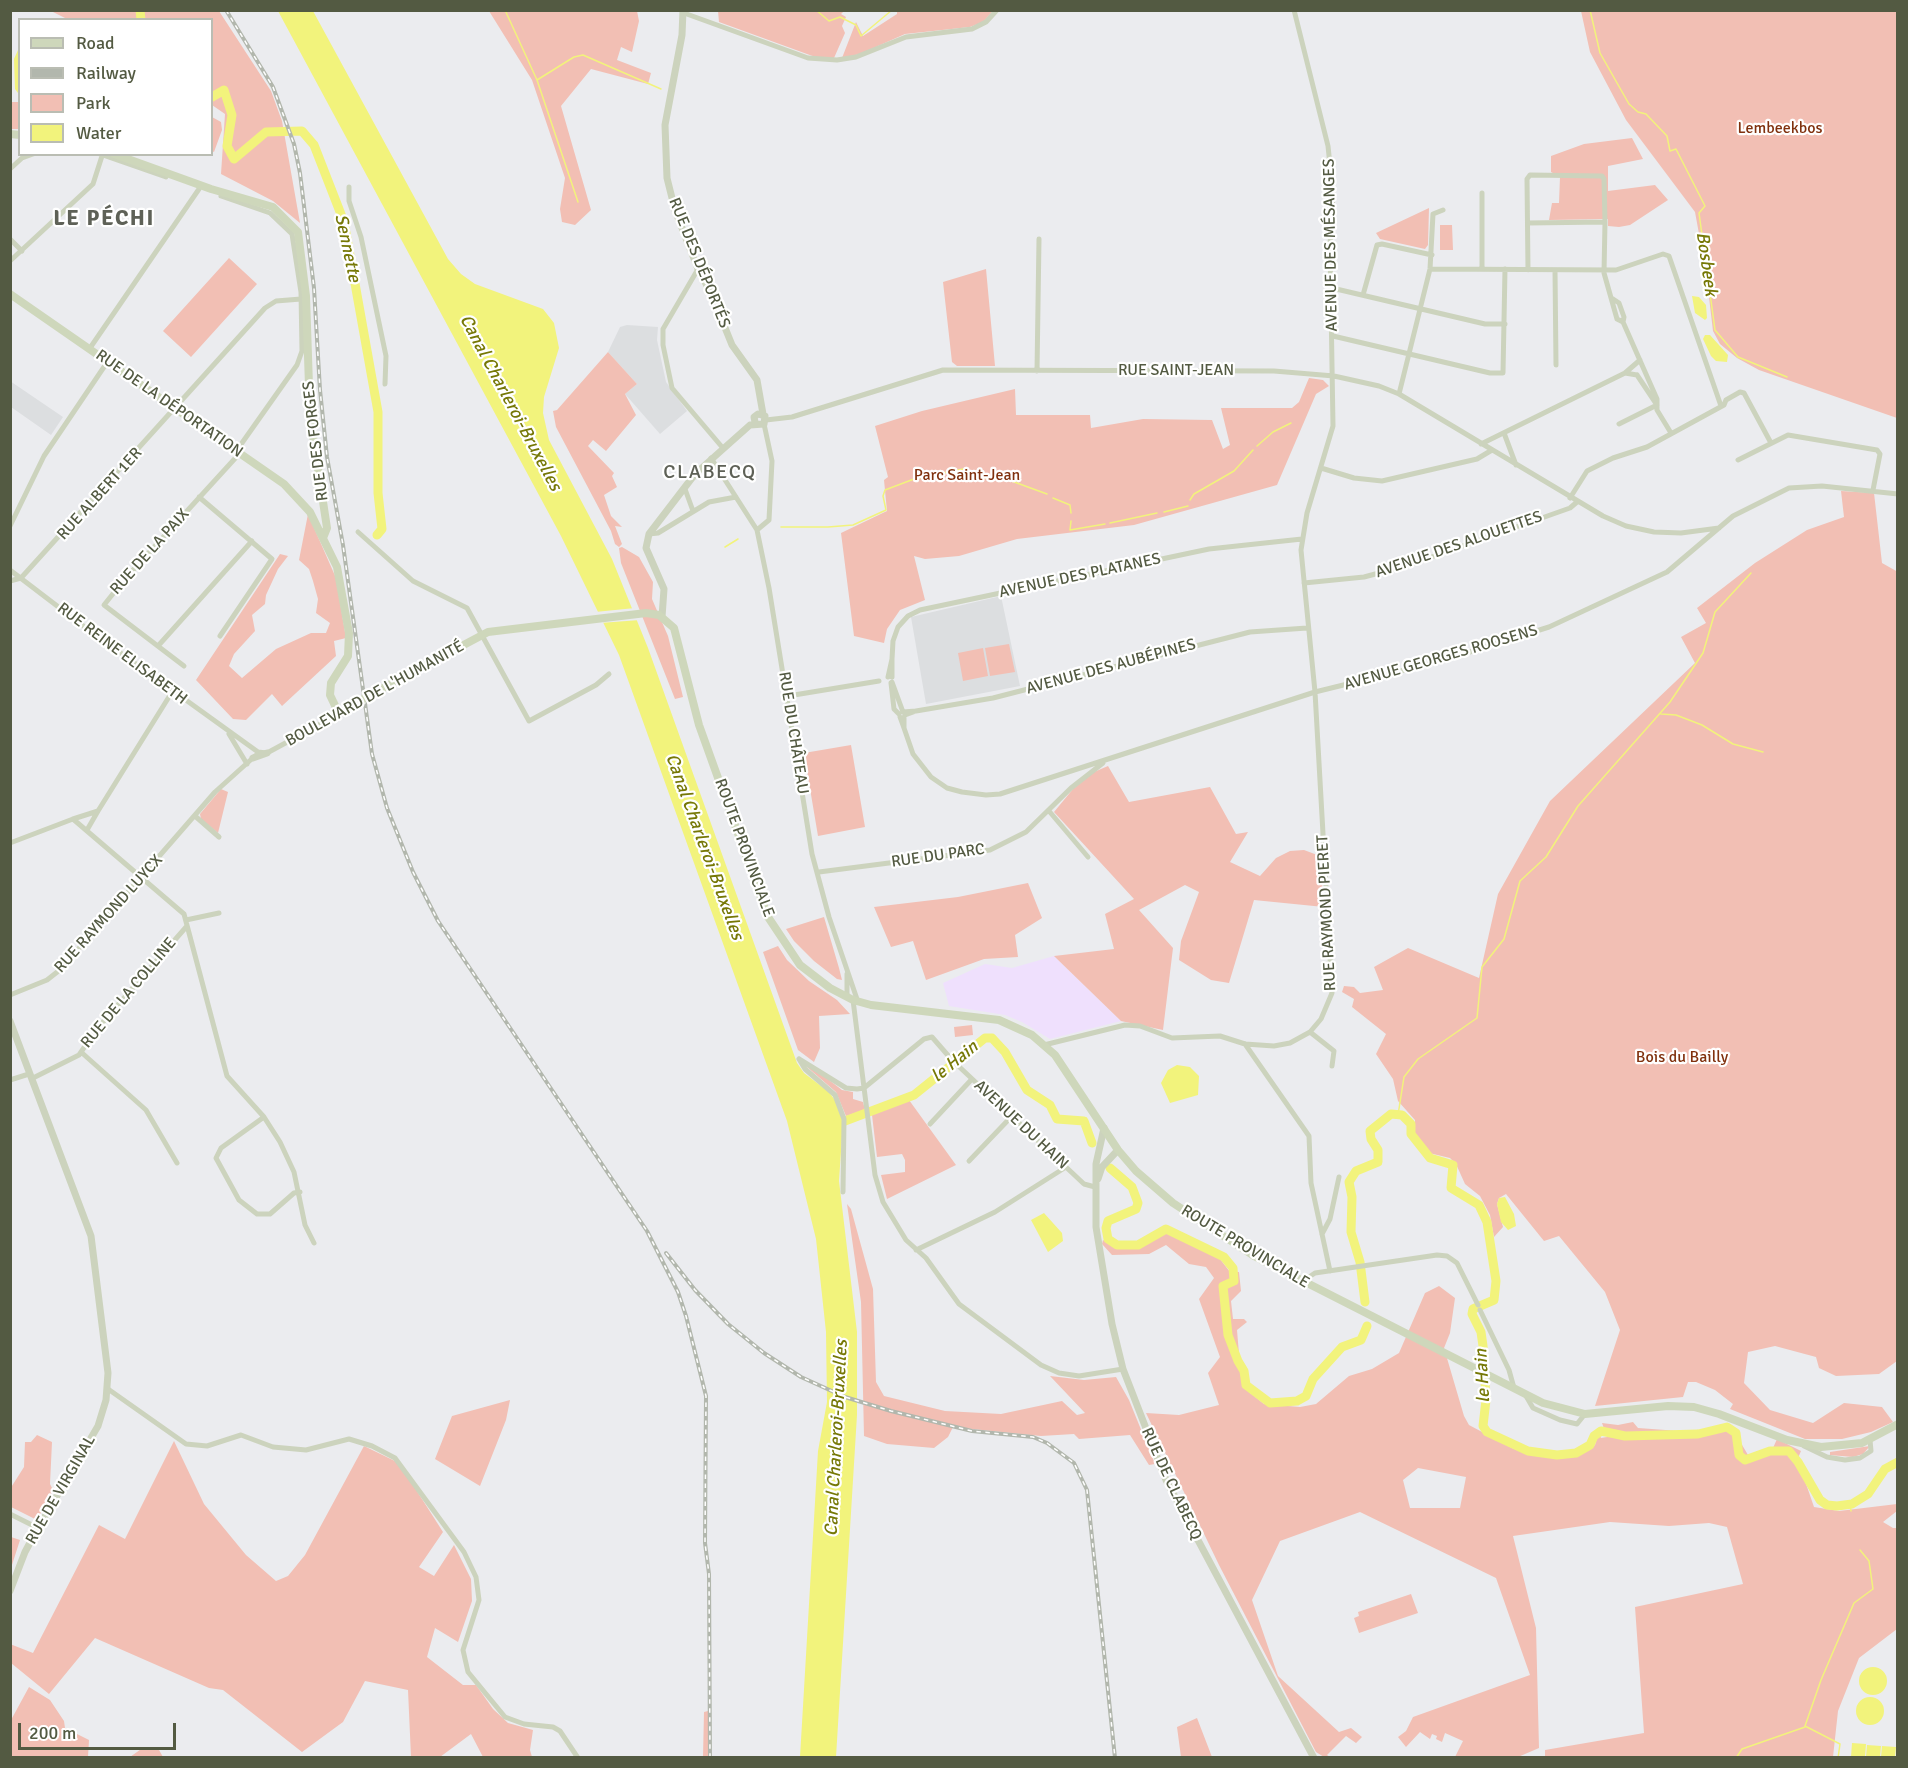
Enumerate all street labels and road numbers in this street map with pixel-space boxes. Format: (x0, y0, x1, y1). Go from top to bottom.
street label: AVENUE DES MÉSANGES (1320, 158, 1342, 332)
street label: RUE DES DÉPORTÉS (664, 195, 734, 331)
street label: RUE DE LA DÉPORTATION (92, 346, 246, 462)
street label: RUE SAINT-JEAN (1118, 361, 1234, 381)
street label: RUE DES FORGES (299, 380, 333, 502)
street label: RUE ALBERT 1ER (54, 444, 146, 544)
street label: RUE DE LA PAIX (106, 505, 194, 599)
street label: AVENUE DES ALOUETTES (1373, 507, 1545, 583)
street label: AVENUE DES PLATANES (997, 549, 1163, 603)
street label: RUE REINE ELISABETH (53, 599, 191, 709)
street label: AVENUE GEORGES ROOSENS (1342, 621, 1540, 695)
street label: AVENUE DES AUBÉPINES (1024, 635, 1198, 699)
street label: BOULEVARD DE L'HUMANITÉ (283, 637, 467, 751)
street label: RUE DU CHÂTEAU (774, 670, 812, 796)
street label: ROUTE PROVINCIALE (710, 776, 778, 920)
street label: RUE RAYMOND PIERET (1313, 834, 1341, 992)
street label: RUE DU PARC (890, 840, 986, 872)
street label: RUE RAYMOND LUYCX (51, 851, 167, 977)
street label: RUE DE LA COLLINE (77, 934, 181, 1052)
street label: AVENUE DU HAIN (970, 1076, 1072, 1174)
street label: ROUTE PROVINCIALE (1177, 1201, 1313, 1293)
street label: RUE DE CLABECQ (1137, 1425, 1205, 1543)
street label: RUE DE VIRGINAL (22, 1432, 100, 1548)

